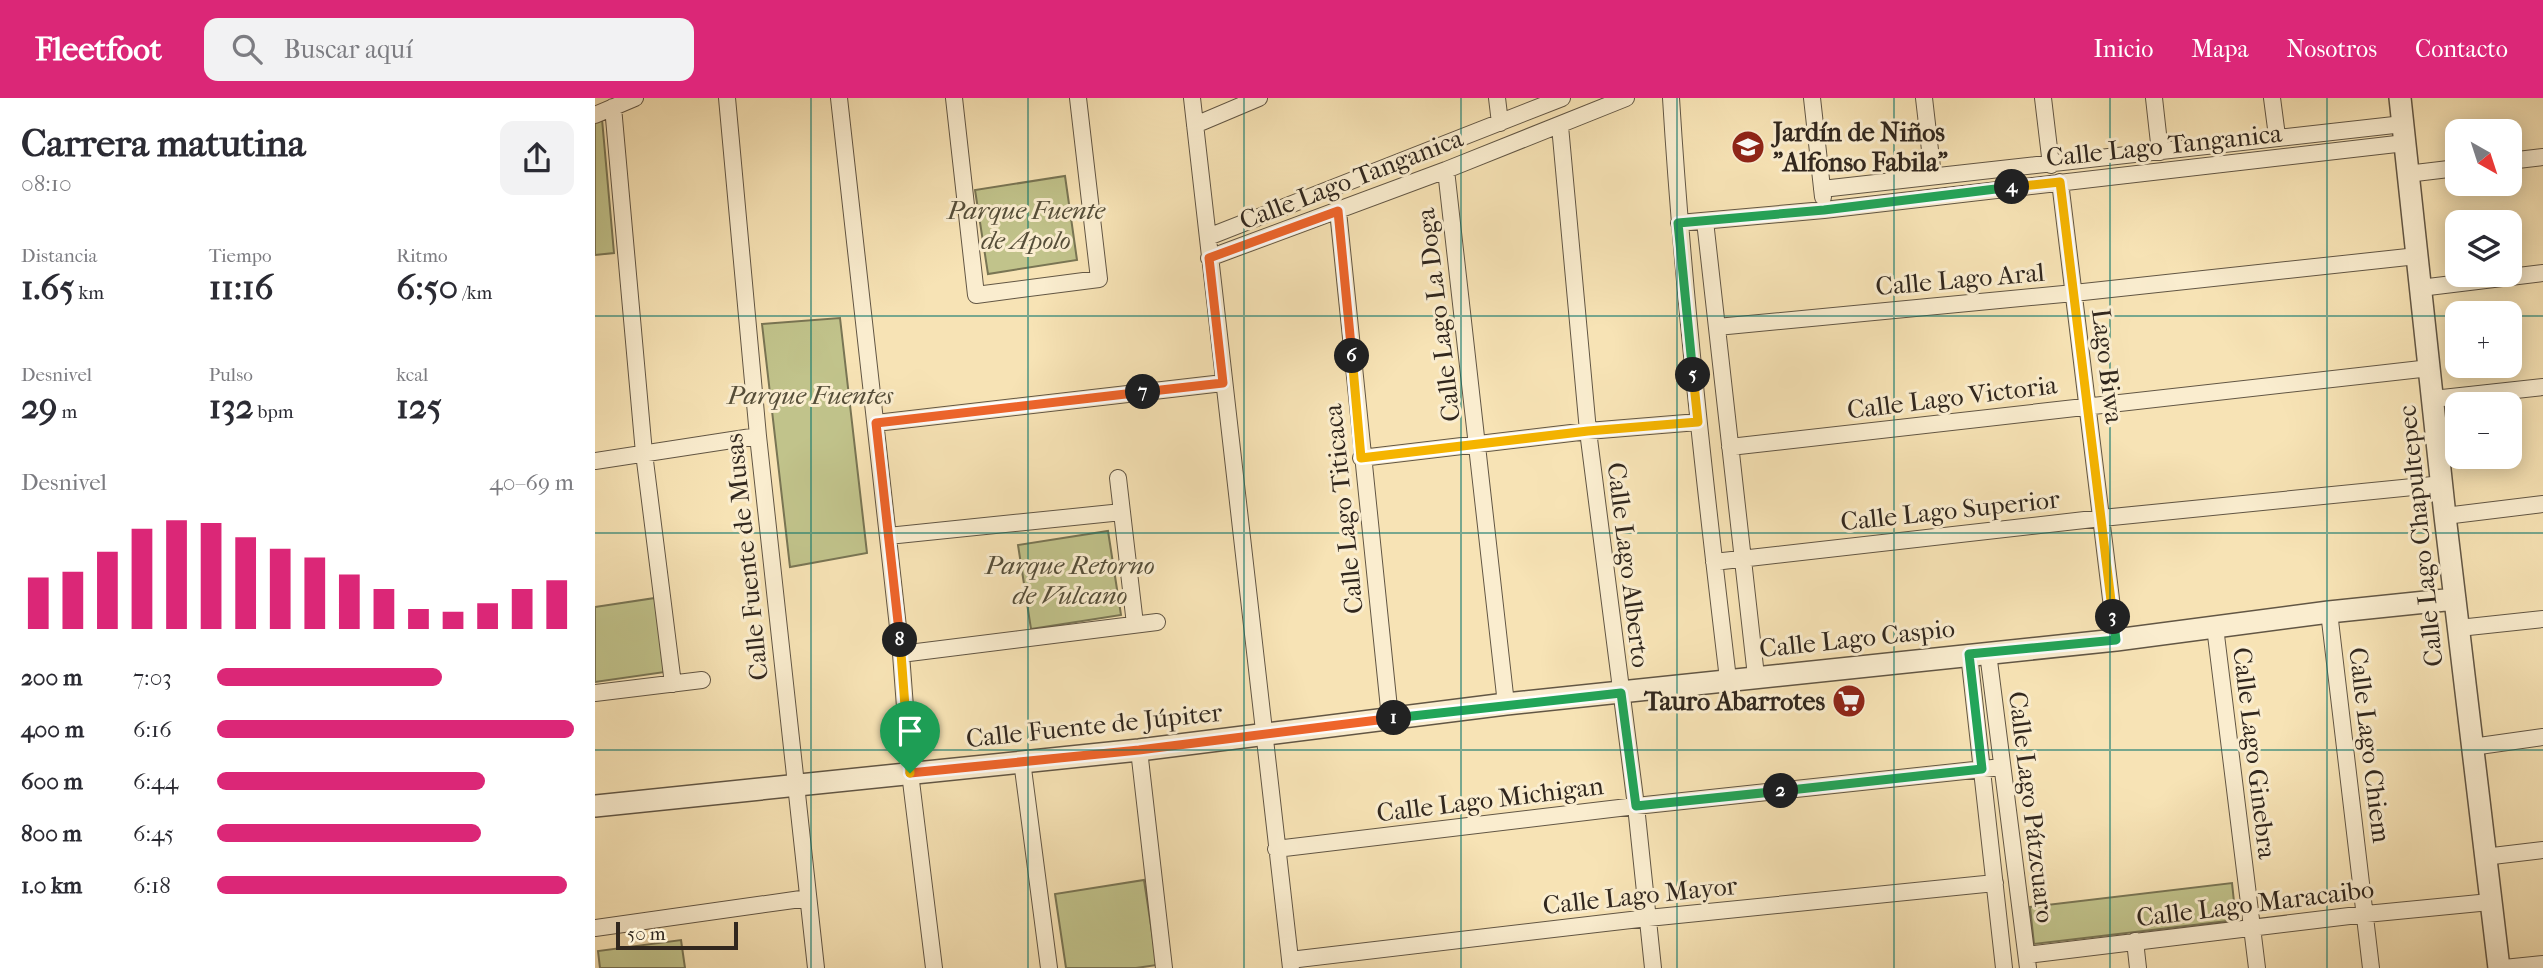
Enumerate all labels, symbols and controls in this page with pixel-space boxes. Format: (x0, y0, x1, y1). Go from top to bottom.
search box (204, 18, 694, 81)
text: Fleetfoot (35, 30, 162, 69)
icon: search (228, 30, 266, 68)
text: Buscar aquí (284, 34, 413, 65)
text: Inicio (2093, 35, 2153, 63)
text: Mapa (2191, 35, 2249, 63)
text: Nosotros (2287, 35, 2377, 63)
text: Contacto (2415, 35, 2508, 63)
place label: Jardín de Niños "Alfonso Fabila" (1770, 117, 1948, 178)
street label: Calle Lago Tanganica (2045, 118, 2284, 173)
north arrow (2445, 119, 2522, 196)
map controls (2445, 119, 2522, 469)
text: Carrera matutina (21, 121, 305, 166)
button: share (500, 121, 574, 195)
street label: Calle Lago Tanganica (1235, 122, 1468, 236)
school or university icon: Jardín de Niños "Alfonso Fabila" (1729, 128, 1767, 166)
text: 08:10 (21, 170, 72, 197)
pin: 4 (1995, 170, 2029, 204)
text: 4 (2006, 175, 2017, 197)
park label: Parque Fuente de Apolo (946, 195, 1106, 256)
street label: Calle Lago La Doga (1410, 205, 1467, 423)
button: layers (2445, 210, 2522, 287)
text: Distancia (21, 245, 97, 267)
text: Tiempo (209, 245, 272, 267)
text: Ritmo (396, 245, 448, 267)
street label: Calle Lago Aral (1874, 257, 2046, 302)
text: 1.65 (21, 267, 74, 308)
text: 11:16 (209, 267, 273, 308)
text: 6:50 (396, 267, 458, 308)
text: km (74, 282, 104, 304)
text: /km (458, 282, 492, 304)
button: + (2445, 301, 2522, 378)
street label: Lago Biwa (2085, 307, 2130, 426)
pin: 6 (1335, 338, 1369, 374)
text: 6 (1346, 344, 1357, 366)
pin: 5 (1675, 358, 1711, 392)
text: 5 (1688, 363, 1697, 385)
text: Desnivel (21, 364, 92, 386)
text: Pulso (209, 364, 253, 386)
text: kcal (396, 364, 428, 386)
street label: Calle Lago Victoria (1845, 369, 2060, 426)
pin: 7 (1125, 374, 1161, 410)
park label: Parque Fuentes (726, 380, 894, 411)
text: 7 (1138, 380, 1147, 402)
text: 29 (21, 386, 57, 427)
text: 132 (209, 386, 254, 427)
text: 125 (396, 386, 442, 427)
button: − (2445, 392, 2522, 469)
text: m (57, 401, 77, 423)
text: bpm (254, 401, 294, 423)
street label: Calle Lago Titicaca (1317, 402, 1370, 615)
street label: Calle Lago Chapultepec (2391, 404, 2450, 668)
street label: Calle Fuente de Musas (718, 432, 775, 682)
street label: Calle Lago Alberto (1601, 461, 1656, 669)
text: Desnivel (21, 469, 107, 496)
text: 40–69 m (489, 469, 574, 496)
street label: Calle Lago Superior (1839, 484, 2061, 537)
park label: Parque Retorno de Vulcano (984, 550, 1155, 611)
pin: 3 (2095, 600, 2131, 634)
text: 3 (2109, 605, 2116, 627)
street label: Calle Lago Caspio (1758, 613, 1956, 664)
pin: 8 (883, 622, 917, 658)
text: 8 (895, 628, 904, 650)
street label: Calle Lago Ginebra (2226, 645, 2283, 862)
street label: Calle Lago Chiem (2342, 646, 2397, 845)
text: 200 m (21, 664, 82, 691)
text: 7:03 (133, 664, 172, 691)
supermarket icon: Tauro Abarrotes (1830, 682, 1868, 720)
place label: Tauro Abarrotes (1643, 686, 1825, 717)
street label: Calle Lago Pátzcuaro (2002, 690, 2061, 925)
street label: Calle Fuente de Júpiter (964, 697, 1224, 754)
pin: 1 (1377, 700, 1411, 736)
pin (880, 701, 940, 773)
text: 1 (1390, 706, 1397, 728)
icon: arrive (891, 712, 929, 750)
text: 400 m (21, 716, 84, 743)
text: 6:16 (133, 716, 172, 743)
text: 600 m (21, 768, 83, 795)
text: 6:44 (133, 768, 178, 795)
street label: Calle Lago Michigan (1375, 770, 1605, 829)
pin: 2 (1763, 774, 1799, 808)
text: 2 (1776, 779, 1785, 801)
text: 800 m (21, 820, 82, 847)
text: 6:45 (133, 820, 174, 847)
street label: Calle Lago Mayor (1541, 870, 1739, 921)
text: 1.0 km (21, 872, 82, 899)
text: 6:18 (133, 872, 171, 899)
street label: Calle Lago Maracaibo (2134, 874, 2376, 933)
scale bar (616, 919, 739, 951)
text: 50 m (627, 923, 666, 945)

